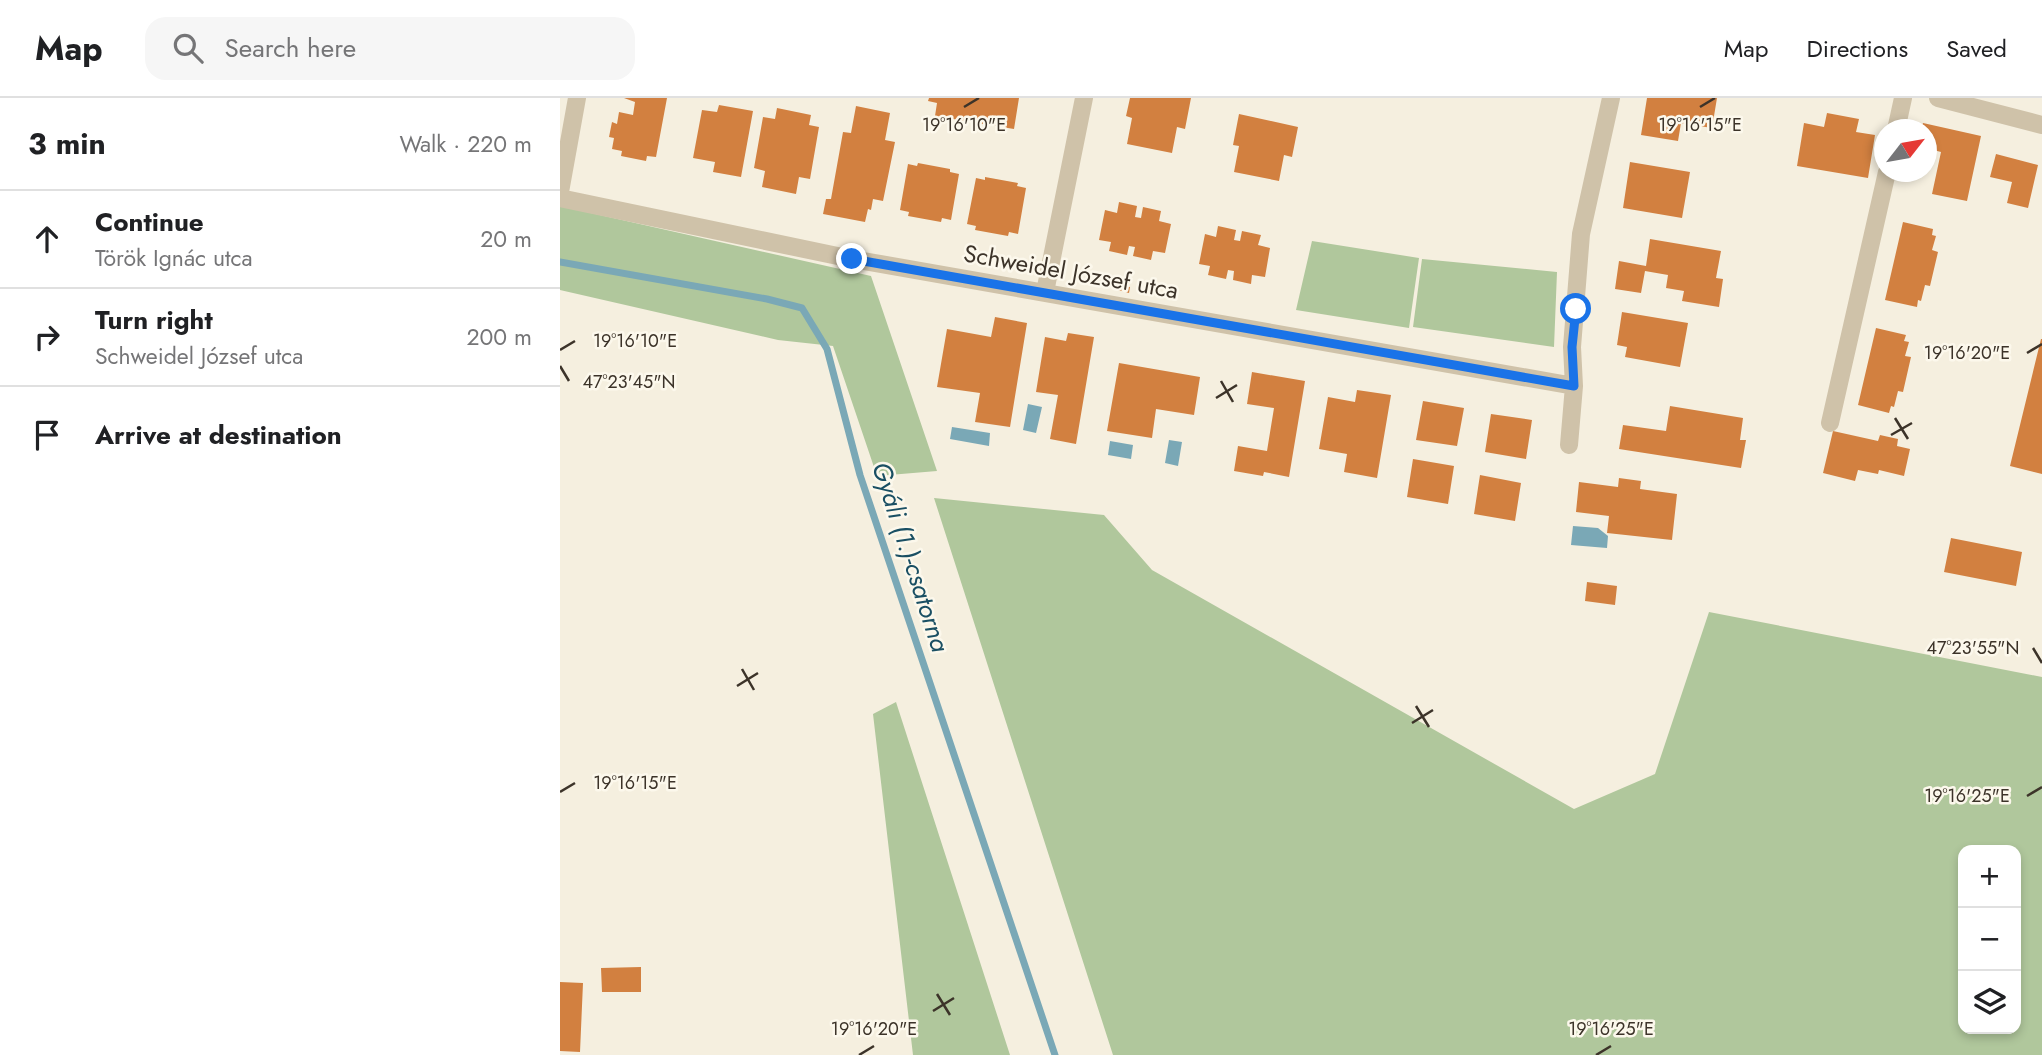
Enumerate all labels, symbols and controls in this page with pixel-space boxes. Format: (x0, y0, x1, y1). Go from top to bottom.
search box (145, 17, 635, 80)
text: Map (35, 25, 103, 72)
icon: search (169, 29, 207, 67)
text: Search here (225, 29, 356, 67)
text: Map (1724, 31, 1769, 66)
text: Directions (1807, 31, 1908, 66)
text: Saved (1946, 31, 2007, 66)
text: 19°16'10"E (922, 112, 1006, 138)
text: 19°16'15"E (1658, 112, 1742, 138)
north arrow (1874, 119, 1937, 182)
text: 3 min (28, 122, 106, 165)
text: Walk · 220 m (400, 127, 532, 161)
text: Continue (95, 203, 204, 241)
icon: ahead (28, 220, 66, 258)
text: 20 m (480, 222, 532, 256)
street label: Schweidel József utca (961, 235, 1181, 308)
text: Török Ignác utca (95, 241, 253, 275)
route end (836, 243, 867, 274)
route start (1560, 293, 1591, 324)
text: Turn right (95, 301, 213, 339)
icon: right (28, 318, 66, 356)
text: 200 m (466, 320, 532, 354)
text: 19°16'10"E (593, 328, 677, 354)
text: Schweidel József utca (95, 339, 303, 373)
text: 19°16'20"E (1924, 340, 2010, 366)
text: 47°23'45"N (582, 369, 676, 395)
icon: arrive (28, 416, 66, 454)
text: Arrive at destination (95, 416, 342, 454)
water label: Gyáli (1.)-csatorna (862, 457, 960, 658)
text: 47°23'55"N (1927, 635, 2019, 661)
text: 19°16'15"E (593, 770, 677, 796)
text: 19°16'25"E (1924, 783, 2010, 809)
map controls (1958, 845, 2021, 1034)
button: + (1958, 845, 2021, 908)
button: − (1958, 908, 2021, 971)
button: layers (1958, 971, 2021, 1034)
text: 19°16'20"E (831, 1016, 917, 1042)
text: 19°16'25"E (1568, 1016, 1654, 1042)

